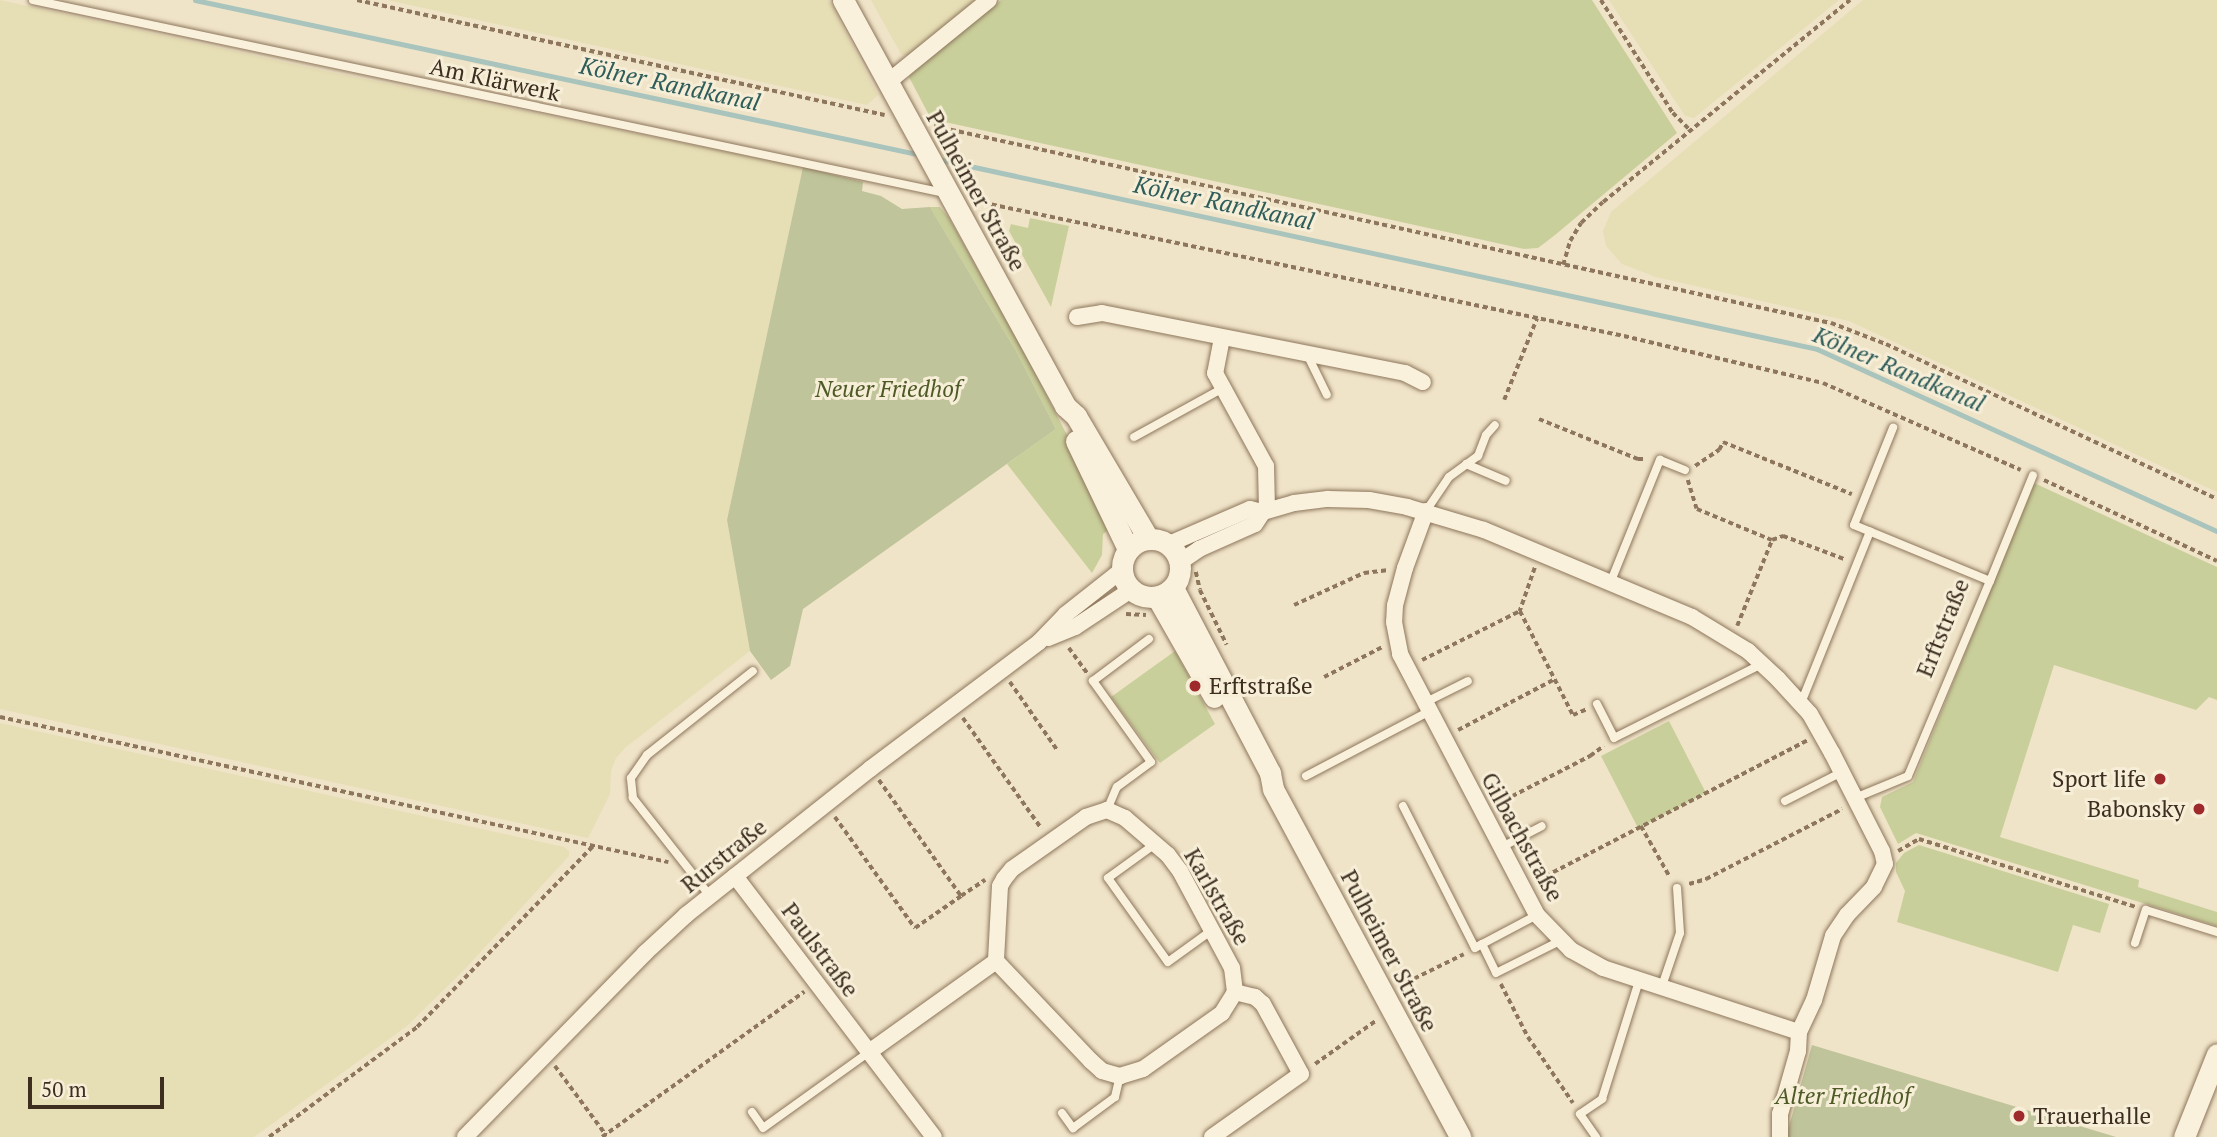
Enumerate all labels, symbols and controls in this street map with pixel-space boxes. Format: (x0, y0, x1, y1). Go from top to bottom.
water label: Kölner Randkanal (577, 51, 763, 117)
street label: Am Klärwerk (427, 53, 563, 107)
street label: Pulheimer Straße (920, 106, 1032, 276)
water label: Kölner Randkanal (1131, 170, 1317, 236)
water label: Kölner Randkanal (1809, 320, 1989, 418)
park label: Neuer Friedhof (815, 375, 961, 403)
street label: Erftstraße (1911, 575, 1975, 681)
place label: Erftstraße (1209, 672, 1313, 700)
marker: Erftstraße (1187, 678, 1203, 694)
place label: Sport life (2052, 765, 2146, 793)
street label: Gilbachstraße (1475, 768, 1569, 906)
marker: Sport life (2152, 771, 2168, 787)
place label: Babonsky (2087, 795, 2185, 823)
marker: Babonsky (2191, 801, 2207, 817)
street label: Rurstraße (676, 813, 772, 899)
street label: Karlstraße (1178, 844, 1256, 950)
street label: Pulheimer Straße (1335, 865, 1443, 1037)
street label: Paulstraße (776, 898, 864, 1002)
scale bar (32, 1064, 168, 1108)
text: 50 m (41, 1075, 87, 1103)
park label: Alter Friedhof (1775, 1082, 1911, 1110)
place label: Trauerhalle (2033, 1102, 2151, 1130)
marker: Trauerhalle (2011, 1108, 2027, 1124)

